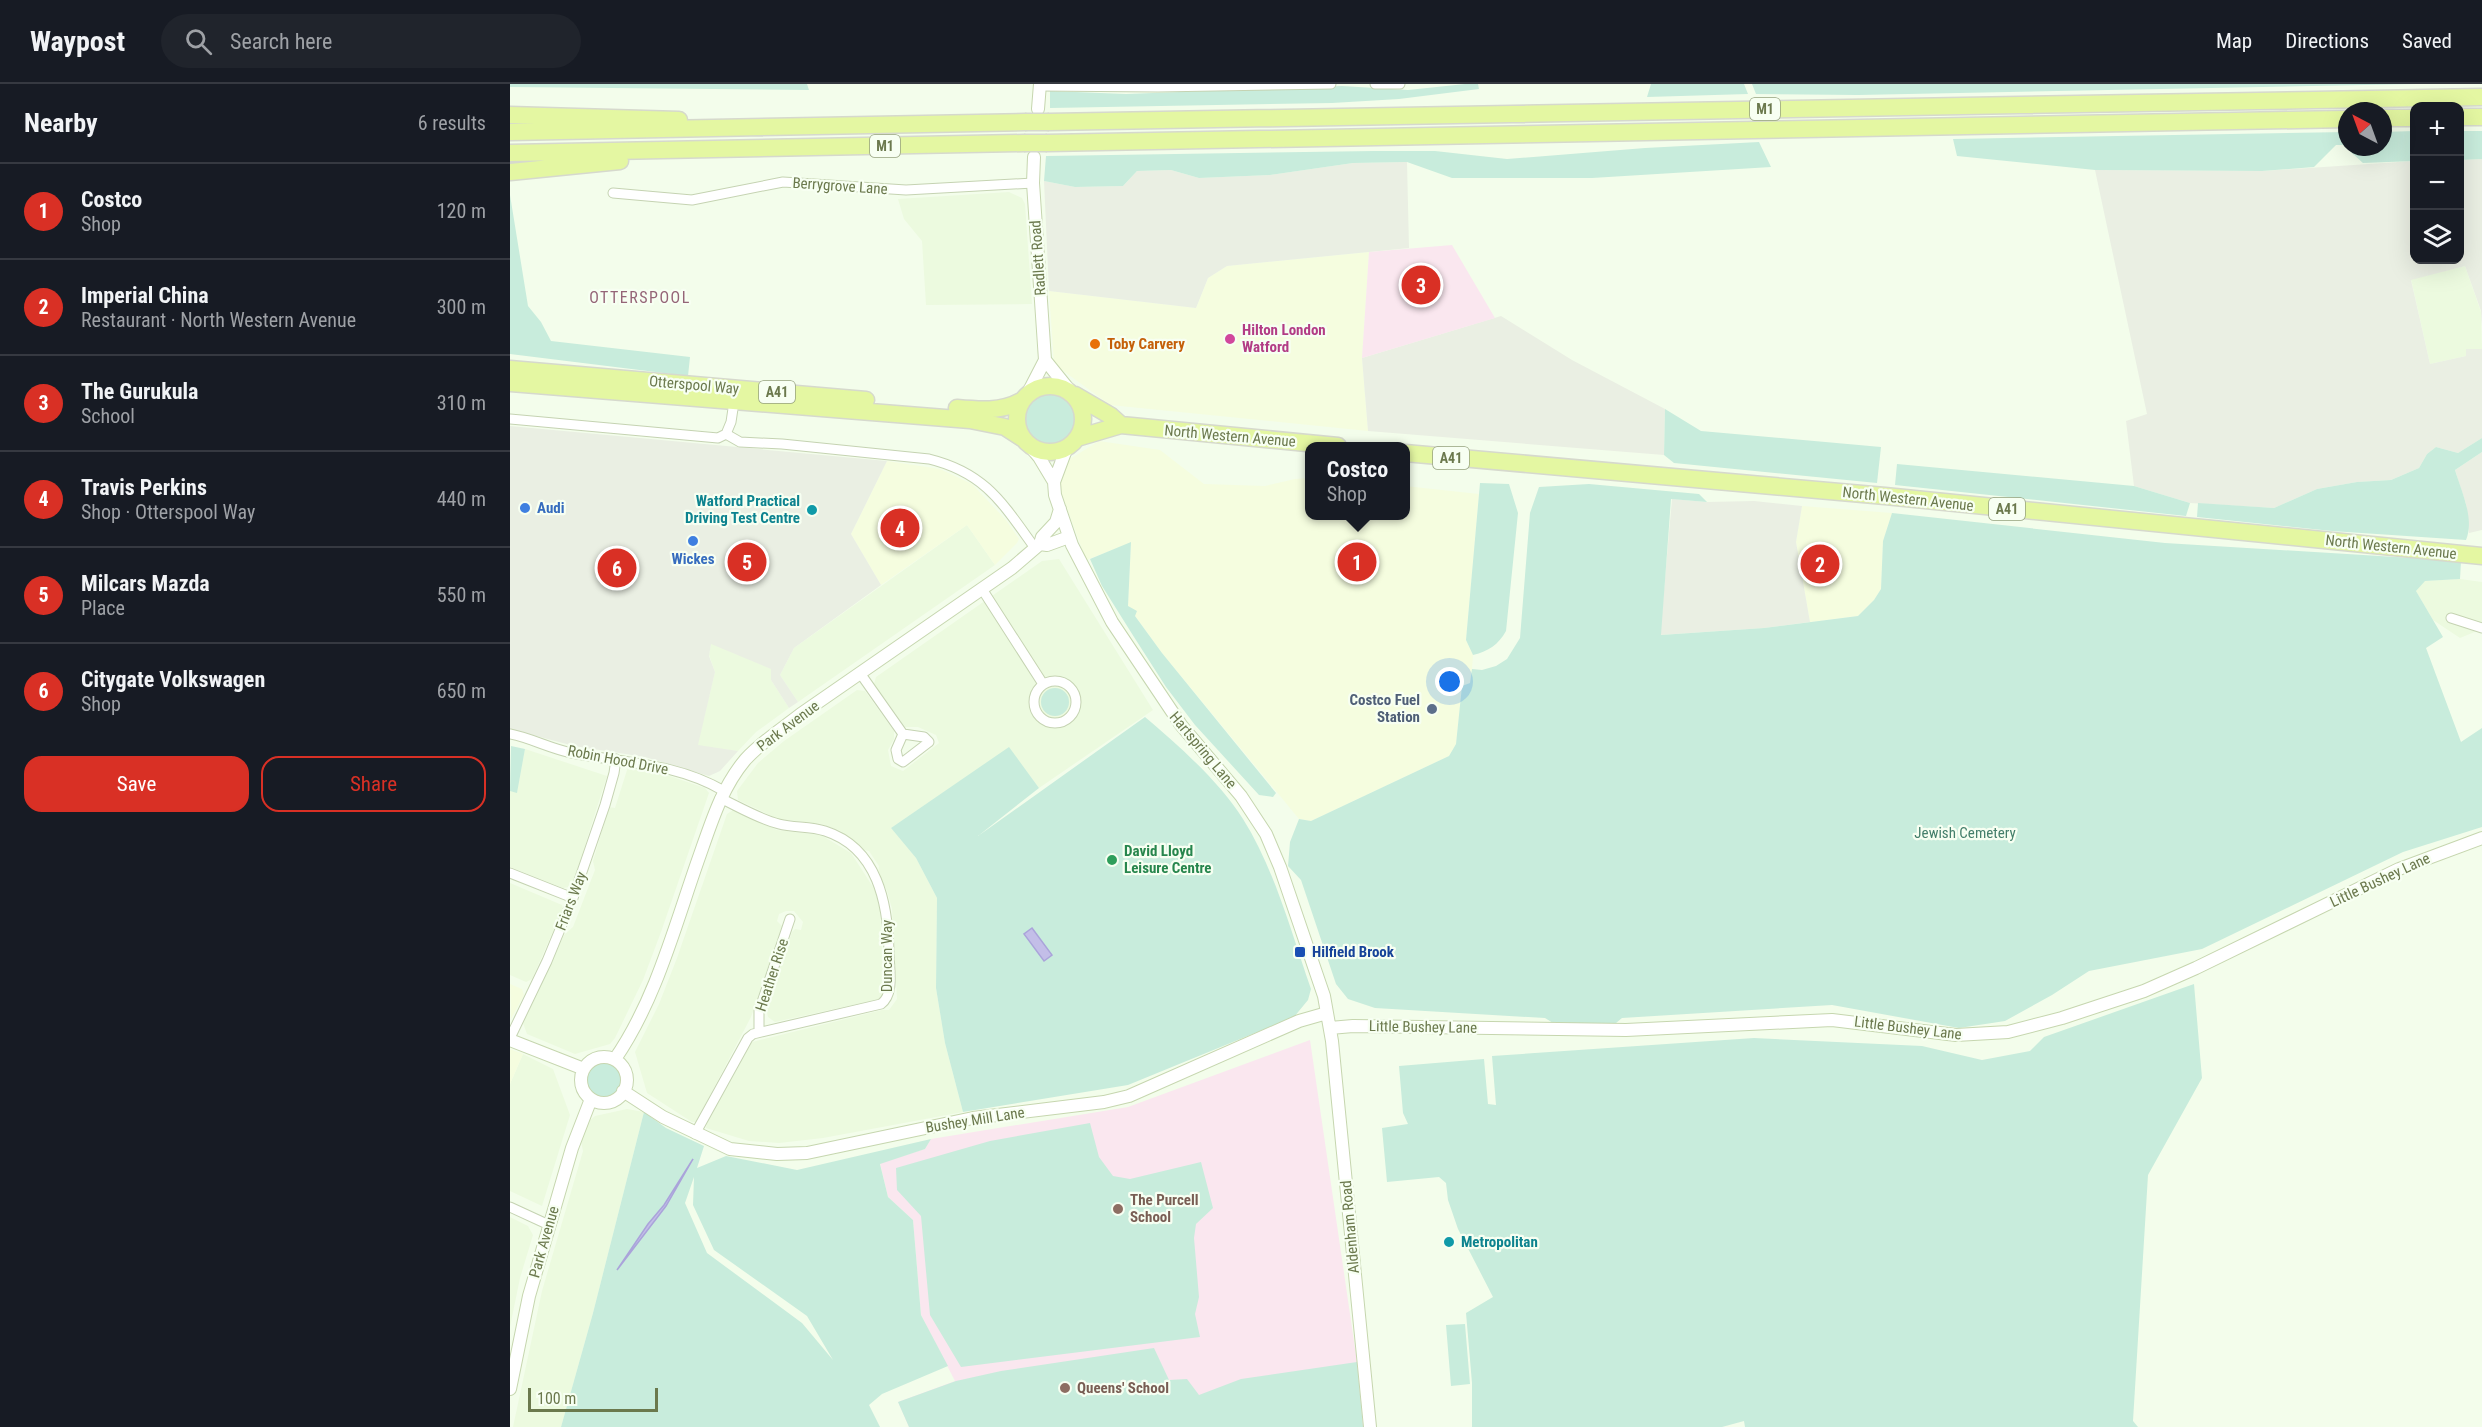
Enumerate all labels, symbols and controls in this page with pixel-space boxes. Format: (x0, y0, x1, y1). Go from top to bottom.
search box (161, 14, 581, 68)
text: Waypost (30, 25, 125, 58)
icon: search (182, 25, 215, 58)
text: Search here (230, 29, 332, 54)
text: Map (2216, 29, 2252, 53)
text: Directions (2285, 29, 2369, 53)
text: Saved (2402, 29, 2452, 53)
road number: M1 (1750, 98, 1780, 120)
north arrow (2338, 102, 2392, 156)
map controls (2410, 102, 2464, 264)
button: + (2410, 102, 2464, 156)
text: Nearby (24, 108, 98, 138)
text: 6 results (418, 111, 486, 135)
road number: M1 (870, 135, 900, 157)
button: − (2410, 156, 2464, 210)
street label: Berrygrove Lane (792, 174, 888, 198)
text: Costco (81, 187, 142, 212)
text: 1 (38, 199, 49, 223)
text: 120 m (437, 199, 486, 223)
button: layers (2410, 210, 2464, 264)
text: Shop (81, 212, 121, 236)
street label: Radlett Road (1026, 220, 1050, 296)
pin: 3 (1402, 262, 1440, 308)
text: Imperial China (81, 283, 209, 308)
district label: OTTERSPOOL (589, 288, 691, 307)
text: 2 (38, 295, 49, 319)
text: 300 m (437, 295, 486, 319)
text: Restaurant · North Western Avenue (81, 308, 356, 332)
place label: Hilton London Watford (1242, 321, 1326, 356)
marker: Hilton London Watford (1223, 332, 1237, 346)
place label: Toby Carvery (1107, 335, 1185, 353)
marker: Toby Carvery (1088, 337, 1102, 351)
street label: Otterspool Way (648, 372, 740, 398)
text: The Gurukula (81, 379, 198, 404)
road number: A41 (759, 381, 795, 403)
text: 3 (38, 391, 49, 415)
text: 310 m (437, 391, 486, 415)
text: School (81, 404, 135, 428)
street label: North Western Avenue (1164, 421, 1296, 451)
popup (1305, 442, 1410, 520)
road number: A41 (1433, 447, 1469, 469)
text: Costco (1327, 457, 1388, 482)
text: Travis Perkins (81, 475, 207, 500)
text: Shop (1327, 482, 1367, 506)
street label: North Western Avenue (1841, 483, 1975, 515)
text: 4 (38, 487, 49, 511)
text: 440 m (437, 487, 486, 511)
place label: Watford Practical Driving Test Centre (685, 492, 800, 527)
road number: A41 (1989, 498, 2025, 520)
place label: Audi (537, 499, 564, 517)
text: Shop · Otterspool Way (81, 500, 255, 524)
marker: Audi (518, 501, 532, 515)
marker: Watford Practical Driving Test Centre (805, 503, 819, 517)
pin: 4 (880, 506, 920, 550)
street label: North Western Avenue (2324, 531, 2458, 563)
marker: Wickes (686, 534, 700, 548)
pin: 5 (728, 540, 766, 584)
pin: 1 (1338, 540, 1376, 584)
pin: 2 (1800, 542, 1840, 586)
pin: 6 (598, 546, 636, 590)
place label: Wickes (672, 550, 715, 568)
text: Milcars Mazda (81, 571, 210, 596)
text: 5 (38, 583, 49, 607)
text: 550 m (437, 583, 486, 607)
text: Place (81, 596, 125, 620)
text: Citygate Volkswagen (81, 667, 265, 692)
your location (1435, 667, 1464, 696)
text: 6 (38, 679, 49, 703)
text: 650 m (437, 679, 486, 703)
place label: Costco Fuel Station (1349, 691, 1420, 726)
text: Shop (81, 692, 121, 716)
street label: Park Avenue (753, 697, 823, 755)
marker: Costco Fuel Station (1425, 702, 1439, 716)
street label: Hartspring Lane (1166, 708, 1240, 792)
street label: Robin Hood Drive (566, 741, 670, 779)
button: Save (24, 756, 249, 812)
button: Share (261, 756, 486, 812)
park label: Jewish Cemetery (1914, 824, 2016, 842)
place label: David Lloyd Leisure Centre (1124, 842, 1212, 877)
street label: Little Bushey Lane (2327, 849, 2433, 911)
marker: David Lloyd Leisure Centre (1105, 853, 1119, 867)
street label: Friars Way (552, 869, 590, 933)
street label: Duncan Way (878, 920, 896, 992)
street label: Heather Rise (752, 936, 792, 1014)
place label: Hilfield Brook (1312, 943, 1395, 961)
marker: Hilfield Brook (1293, 945, 1307, 959)
street label: Little Bushey Lane (1853, 1012, 1963, 1044)
street label: Little Bushey Lane (1369, 1017, 1477, 1037)
street label: Bushey Mill Lane (924, 1103, 1026, 1137)
street label: Aldenham Road (1337, 1180, 1363, 1274)
place label: The Purcell School (1130, 1191, 1199, 1226)
marker: The Purcell School (1111, 1202, 1125, 1216)
street label: Park Avenue (525, 1204, 563, 1280)
place label: Metropolitan (1461, 1233, 1538, 1251)
marker: Metropolitan (1442, 1235, 1456, 1249)
place label: Queens' School (1077, 1379, 1169, 1397)
marker: Queens' School (1058, 1381, 1072, 1395)
scale bar (528, 1385, 658, 1412)
text: 100 m (537, 1389, 576, 1408)

